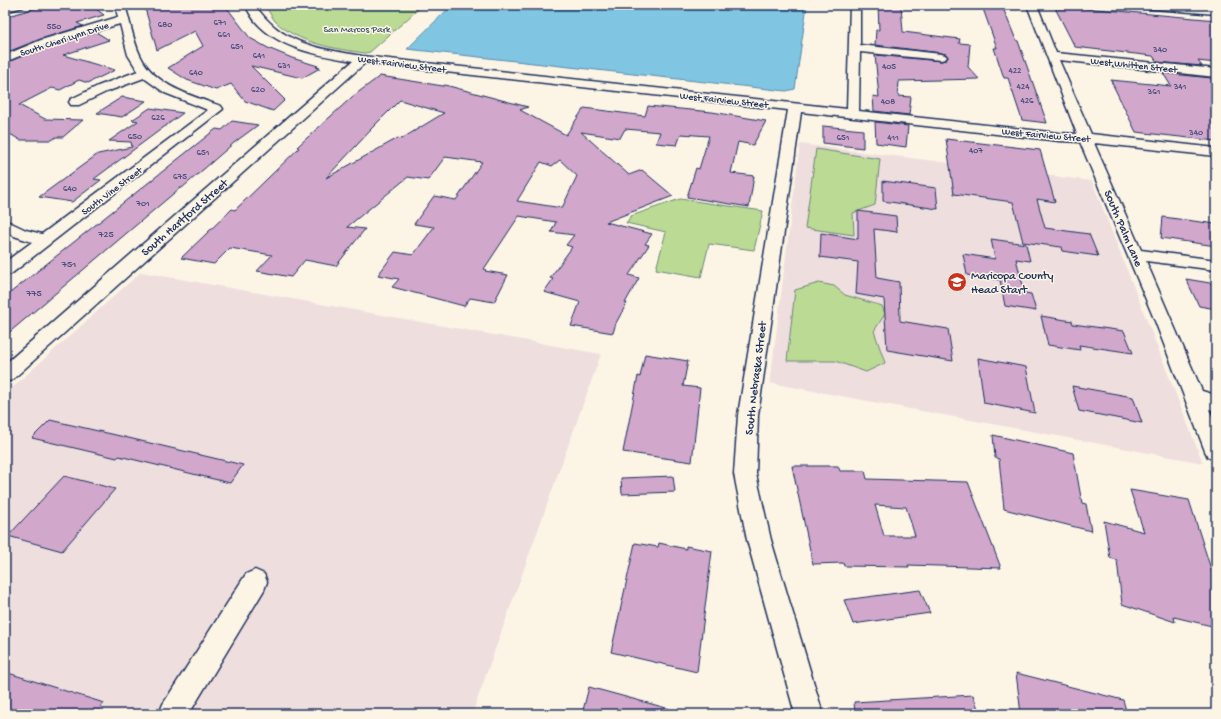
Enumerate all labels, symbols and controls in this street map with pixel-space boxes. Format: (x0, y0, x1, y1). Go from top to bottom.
house number: 671 (214, 18, 227, 29)
street label: South Cheri Lynn Drive (19, 20, 111, 60)
house number: 680 (158, 20, 172, 31)
house number: 550 (47, 22, 61, 33)
park label: San Marcos Park (323, 24, 392, 36)
house number: 661 (218, 30, 231, 41)
house number: 651 (231, 42, 244, 53)
house number: 340 (1152, 45, 1167, 56)
house number: 641 (253, 51, 266, 62)
street label: West Fairview Street (357, 54, 447, 76)
street label: West Whitten Street (1090, 55, 1179, 77)
house number: 631 (278, 61, 291, 72)
house number: 405 (882, 62, 896, 73)
house number: 422 (1008, 66, 1022, 77)
house number: 640 (189, 68, 203, 79)
house number: 424 (1017, 82, 1030, 93)
house number: 341 (1173, 82, 1187, 93)
house number: 620 (251, 85, 265, 96)
house number: 361 (1147, 87, 1161, 98)
street label: West Fairview Street (679, 90, 769, 112)
house number: 426 (1020, 96, 1034, 107)
house number: 408 (881, 97, 895, 108)
house number: 626 (151, 113, 165, 124)
street label: West Fairview Street (1001, 126, 1091, 146)
house number: 340 (1188, 128, 1203, 139)
house number: 650 (128, 132, 142, 143)
house number: 651 (837, 133, 850, 144)
house number: 411 (887, 133, 899, 144)
house number: 407 (969, 146, 983, 157)
house number: 651 (197, 148, 210, 159)
street label: South Vine Street (79, 164, 146, 218)
house number: 675 (173, 172, 187, 183)
street label: South Hartford Street (139, 176, 232, 260)
house number: 640 (63, 184, 77, 195)
street label: South Palm Lane (1100, 188, 1145, 270)
house number: 701 (135, 199, 150, 210)
house number: 725 (97, 229, 114, 241)
house number: 751 (61, 259, 76, 271)
place label: Maricopa County Head Start (971, 270, 1054, 298)
school or university icon: Maricopa County Head Start (946, 271, 968, 293)
house number: 775 (25, 288, 42, 300)
street label: South Nebraska Street (743, 320, 771, 436)

